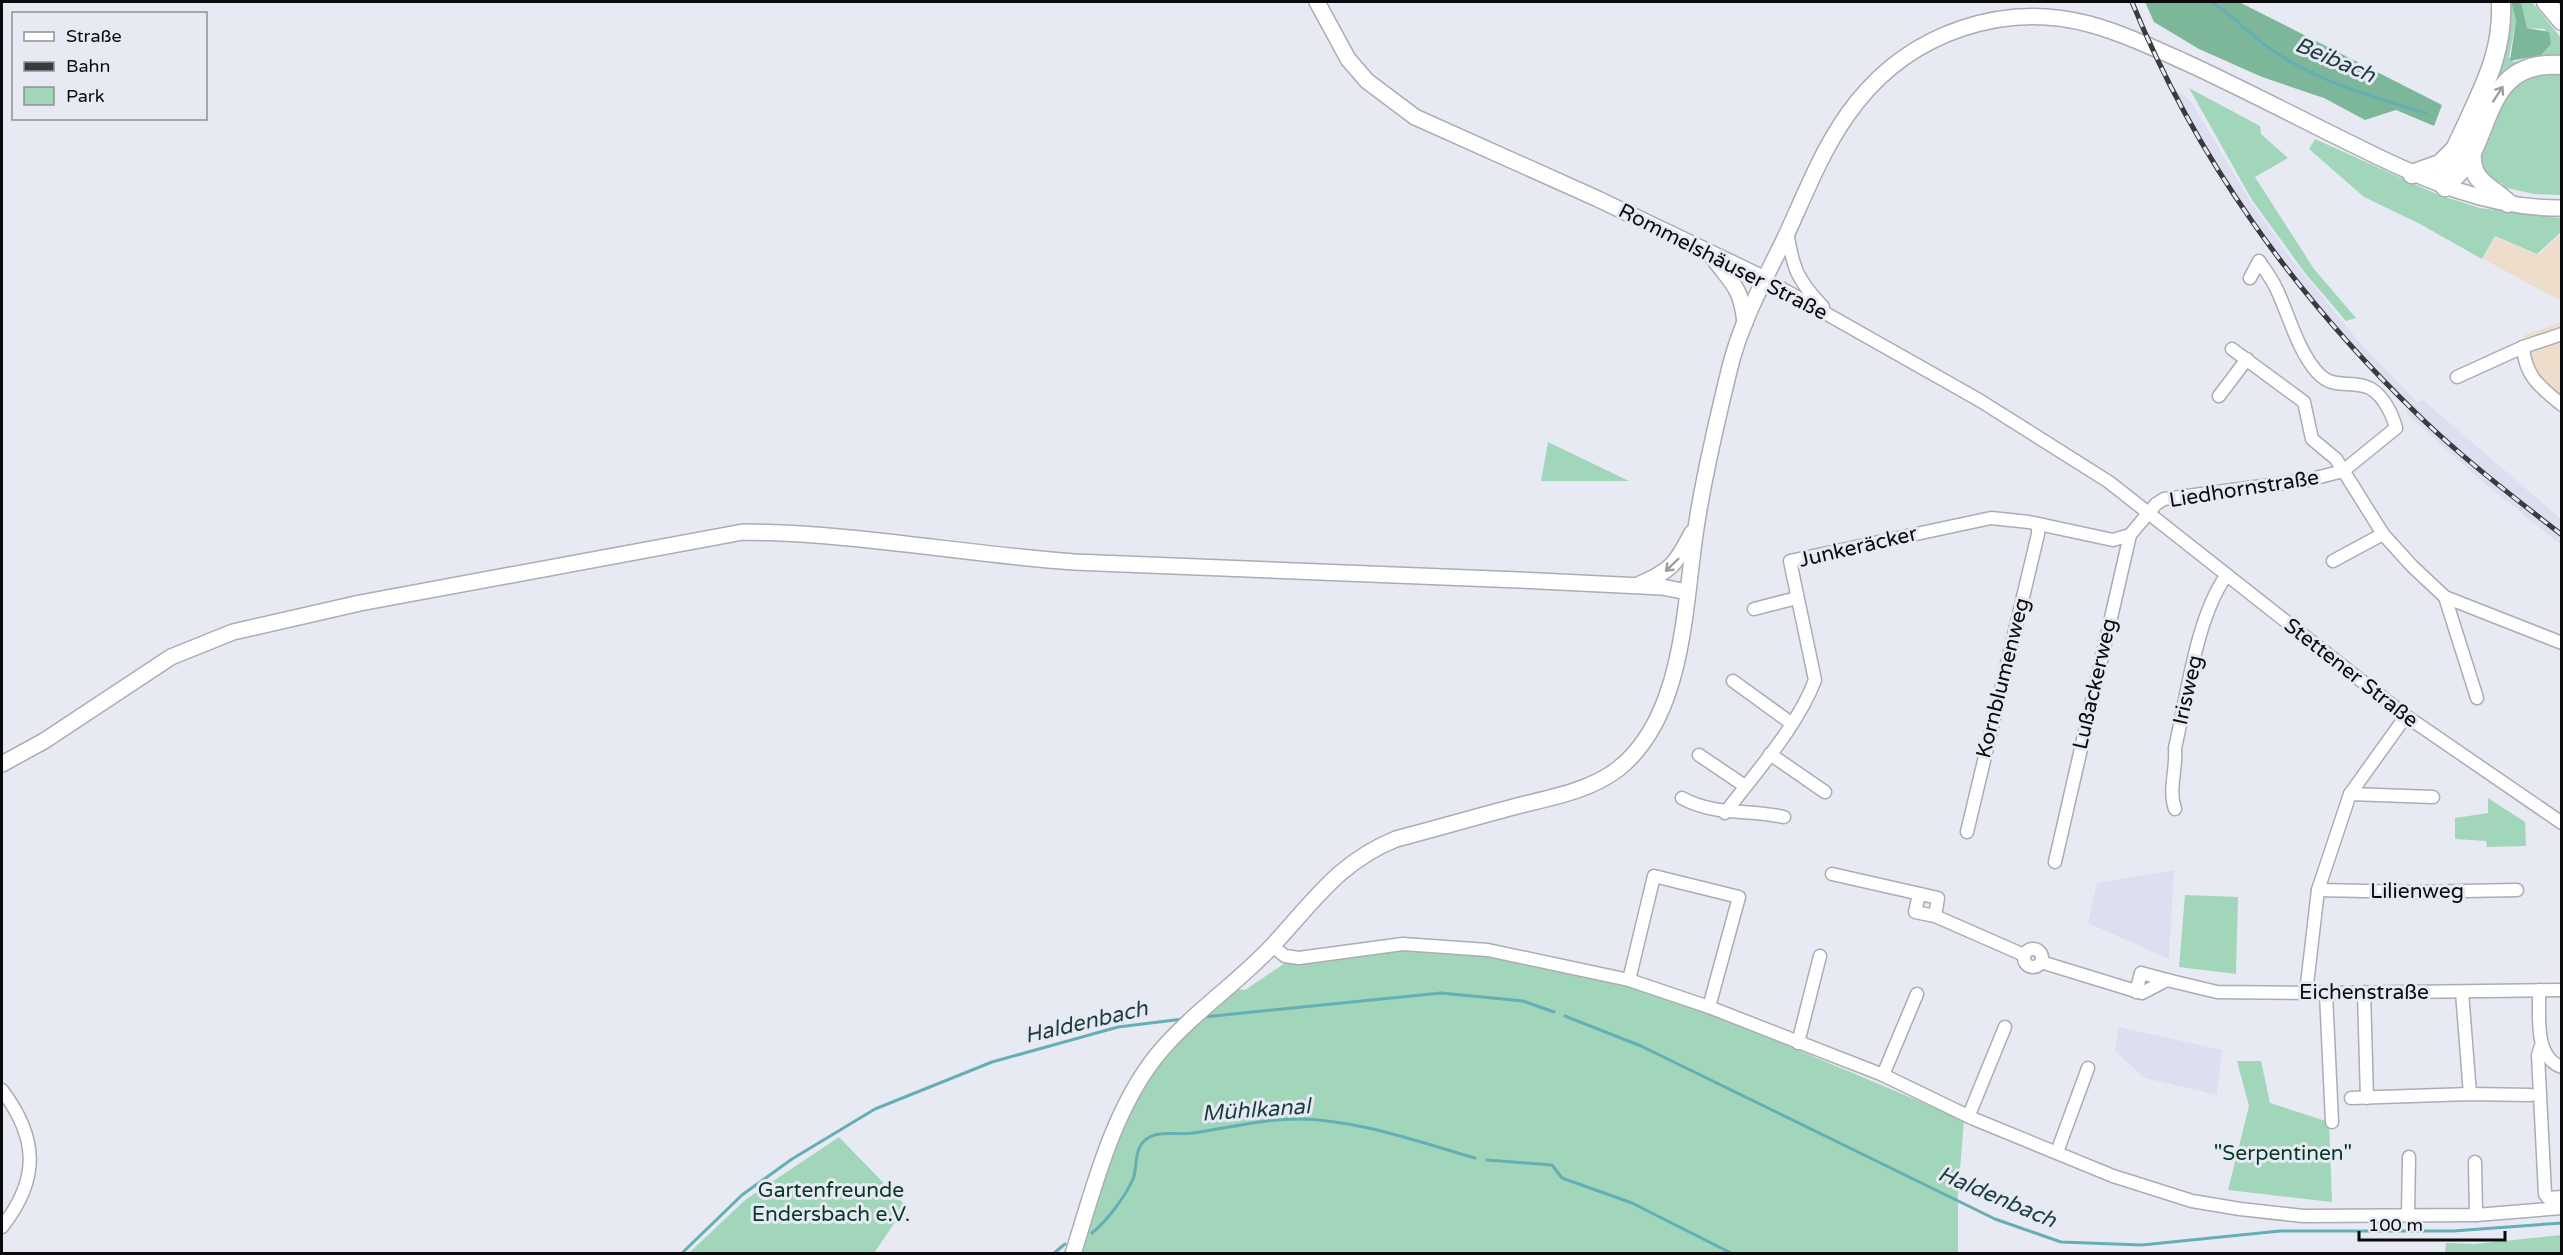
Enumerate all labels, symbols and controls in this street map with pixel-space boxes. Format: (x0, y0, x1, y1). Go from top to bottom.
legend (12, 12, 207, 120)
text: Straße (66, 25, 122, 47)
water label: Beibach (2291, 32, 2379, 89)
text: Bahn (66, 55, 111, 77)
text: Park (66, 85, 105, 107)
one-way arrow (2492, 87, 2504, 103)
street label: Rommelshäuser Straße (1614, 198, 1832, 326)
street label: Liedhornstraße (2167, 465, 2321, 513)
street label: Junkeräcker (1796, 521, 1920, 573)
one-way arrow (1664, 558, 1679, 572)
street label: Kornblumenweg (1971, 595, 2035, 761)
street label: Stettener Straße (2279, 613, 2423, 733)
street label: Lußackerweg (2068, 616, 2122, 752)
street label: Irisweg (2168, 653, 2208, 727)
street label: Lilienweg (2370, 879, 2464, 904)
street label: Eichenstraße (2299, 980, 2429, 1005)
water label: Haldenbach (1022, 995, 1151, 1049)
water label: Mühlkanal (1201, 1093, 1314, 1127)
park label: "Serpentinen" (2214, 1141, 2352, 1166)
water label: Haldenbach (1934, 1161, 2060, 1234)
park label: Gartenfreunde Endersbach e.V. (752, 1178, 910, 1227)
scale bar (2359, 1204, 2504, 1242)
text: 100 m (2368, 1214, 2423, 1236)

